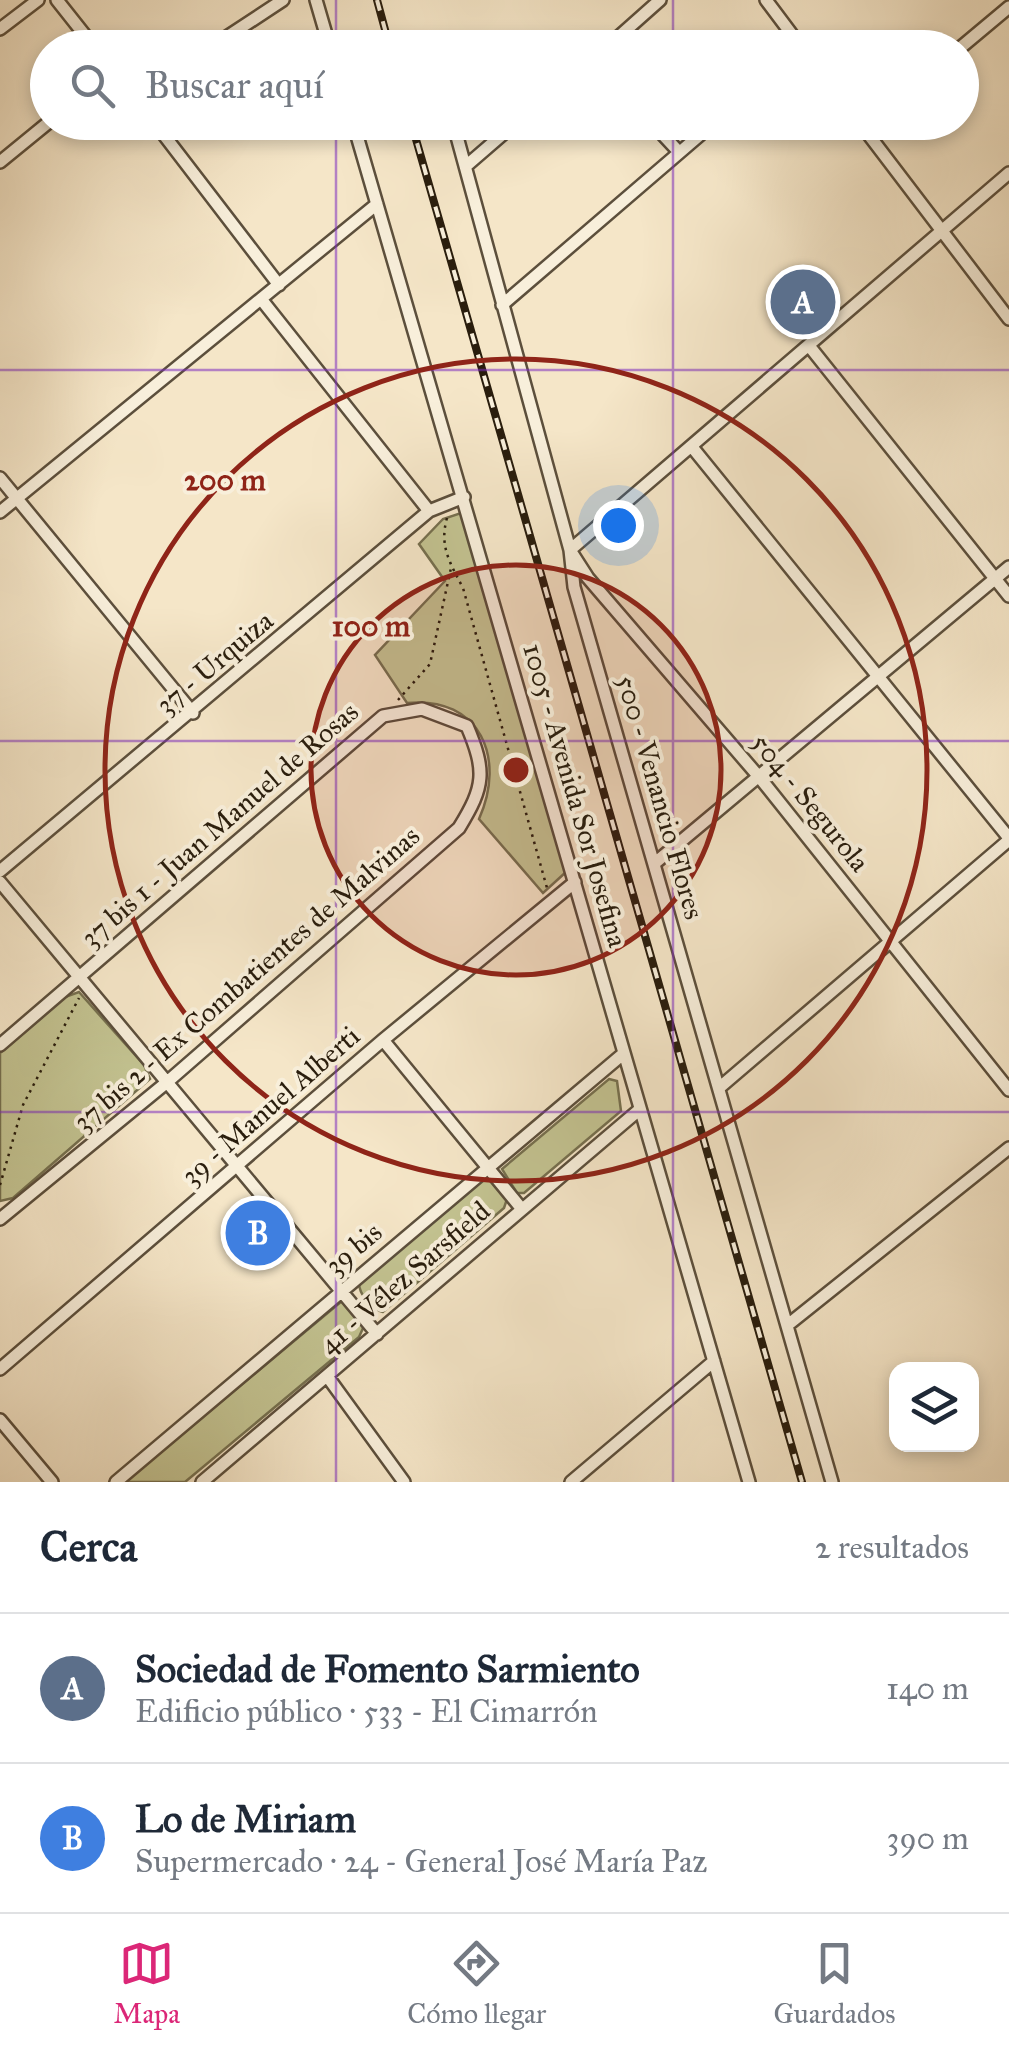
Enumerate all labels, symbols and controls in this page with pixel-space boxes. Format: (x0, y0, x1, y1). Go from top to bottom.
search box (30, 30, 979, 140)
icon: search (65, 58, 120, 113)
text: Buscar aquí (145, 62, 324, 108)
pin: A (770, 264, 836, 340)
text: 200 m (184, 462, 266, 498)
your location (593, 500, 644, 551)
street label: 37 - Urquiza (149, 603, 280, 722)
text: 100 m (332, 608, 411, 644)
street label: 1005 - Avenida Sor Josefina (515, 639, 636, 951)
street label: 500 - Venancio Flores (609, 671, 712, 923)
street label: 37 bis 1 - Juan Manuel de Rosas (73, 694, 365, 955)
street label: 504 - Segurola (744, 726, 877, 879)
centre of rings (498, 752, 534, 788)
street label: 37 bis 2 - Ex Combatientes de Malvinas (66, 818, 427, 1138)
street label: 39 - Manuel Alberti (174, 1018, 367, 1193)
street label: 41 - Vélez Sarsfield (311, 1193, 497, 1361)
pin: B (226, 1196, 290, 1270)
street label: 39 bis (318, 1215, 389, 1282)
map controls (889, 1362, 979, 1452)
button: layers (889, 1362, 979, 1452)
text: Cerca (40, 1521, 137, 1573)
text: 2 resultados (815, 1528, 969, 1567)
text: Sociedad de Fomento Sarmiento (135, 1646, 640, 1692)
text: A (62, 1669, 83, 1708)
text: 140 m (886, 1669, 969, 1708)
text: Edificio público · 533 - El Cimarrón (135, 1692, 598, 1731)
text: Lo de Miriam (135, 1796, 356, 1842)
text: B (62, 1819, 83, 1858)
text: 390 m (887, 1819, 969, 1858)
text: Supermercado · 24 - General José María Paz (135, 1842, 707, 1881)
tab: Mapa (114, 1936, 180, 2031)
tab: Cómo llegar (407, 1936, 546, 2031)
tab: Guardados (773, 1936, 895, 2031)

